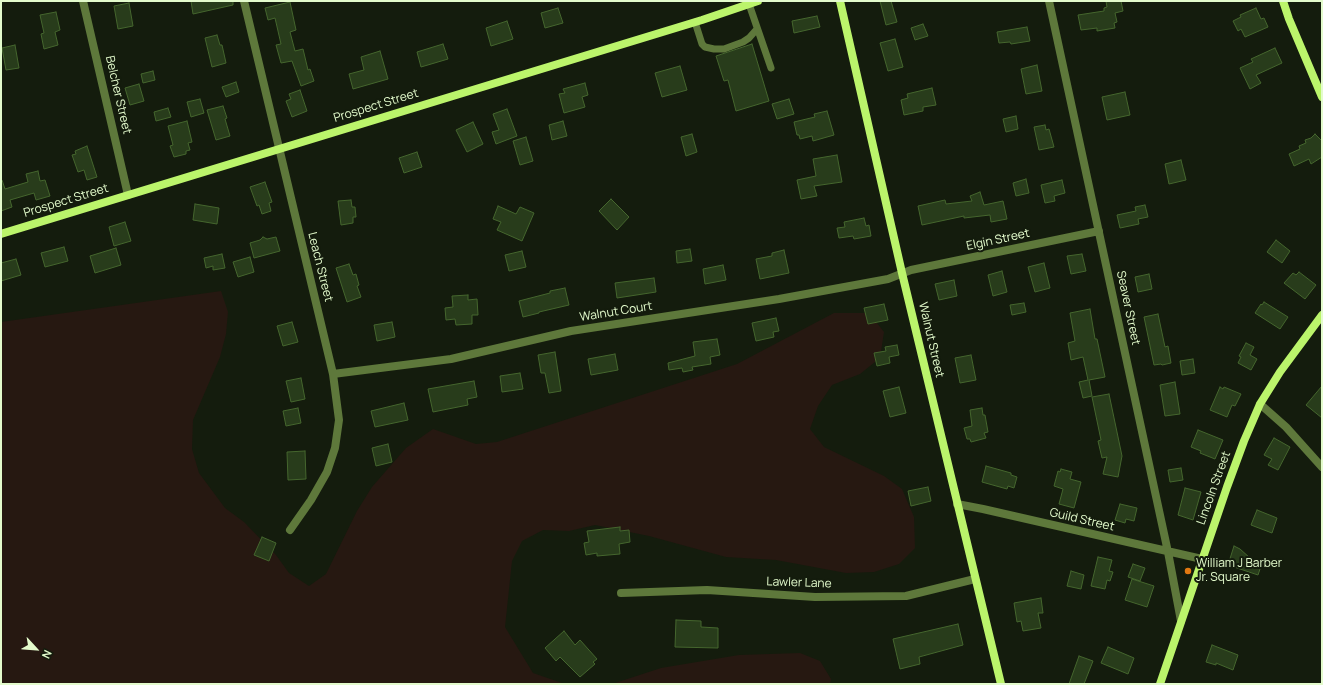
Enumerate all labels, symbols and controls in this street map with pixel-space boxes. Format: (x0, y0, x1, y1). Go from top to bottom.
street label: Belcher Street (102, 54, 134, 136)
street label: Prospect Street (332, 86, 420, 126)
street label: Prospect Street (22, 181, 110, 221)
street label: Elgin Street (965, 226, 1031, 254)
street label: Leach Street (304, 231, 336, 303)
street label: Seaver Street (1113, 270, 1143, 346)
street label: Walnut Court (579, 299, 653, 325)
street label: Walnut Street (915, 301, 947, 379)
street label: Lincoln Street (1194, 449, 1234, 527)
street label: Guild Street (1048, 506, 1116, 534)
place label: William J Barber Jr. Square (1196, 557, 1282, 585)
marker: William J Barber Jr. Square (1183, 566, 1193, 576)
street label: Lawler Lane (766, 575, 832, 591)
north arrow (16, 629, 56, 669)
text: N (39, 648, 56, 661)

